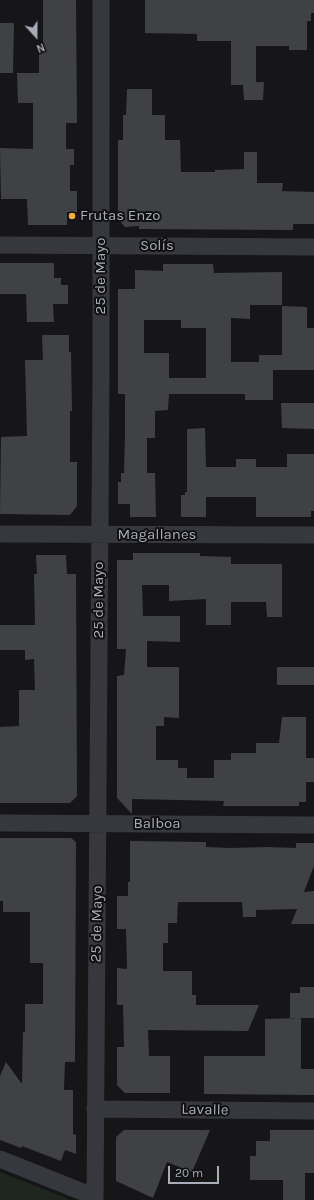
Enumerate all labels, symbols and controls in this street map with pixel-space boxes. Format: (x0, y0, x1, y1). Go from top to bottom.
north arrow (16, 16, 56, 56)
text: N (34, 40, 46, 55)
place label: Frutas Enzo (80, 207, 161, 225)
marker: Frutas Enzo (67, 211, 77, 221)
street label: 25 de Mayo (92, 237, 110, 315)
street label: Solís (140, 237, 174, 255)
street label: Magallanes (118, 526, 196, 544)
street label: 25 de Mayo (90, 561, 108, 639)
street label: Balboa (133, 815, 181, 833)
street label: 25 de Mayo (87, 885, 107, 963)
street label: Lavalle (181, 1101, 229, 1119)
scale bar (170, 1158, 221, 1184)
text: 20 m (175, 1166, 203, 1180)

